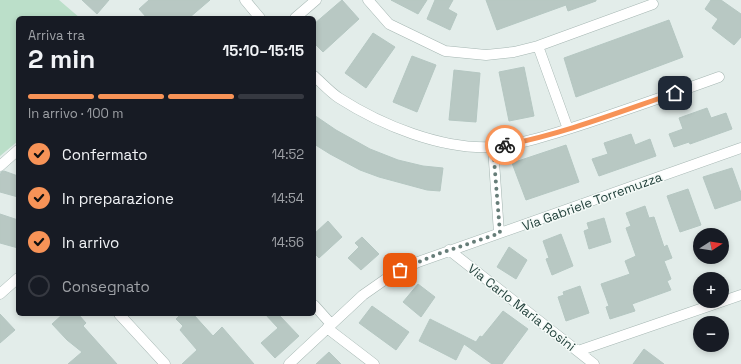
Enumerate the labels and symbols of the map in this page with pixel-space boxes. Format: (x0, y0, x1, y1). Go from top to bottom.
pin (658, 76, 692, 110)
courier (485, 125, 525, 165)
street label: Via Gabriele Torremuzza (520, 168, 665, 235)
north arrow (693, 228, 729, 264)
pin (383, 253, 417, 287)
street label: Via Carlo Maria Rosini (464, 260, 579, 355)

